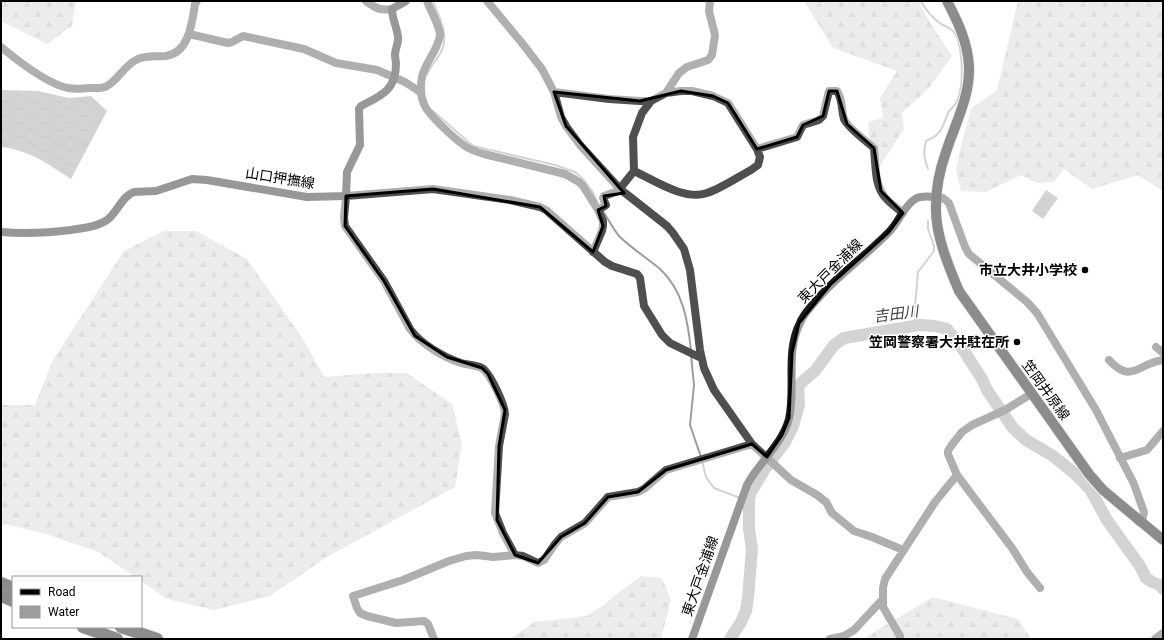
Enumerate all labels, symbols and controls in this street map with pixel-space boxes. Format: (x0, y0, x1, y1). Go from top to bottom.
street label: 山口押撫線 (244, 165, 316, 191)
street label: 東大戸金浦線 (795, 236, 865, 306)
place label: 市立大井小学校 (979, 262, 1077, 278)
marker: 市立大井小学校 (1080, 265, 1090, 275)
water label: 吉田川 (873, 302, 921, 326)
place label: 笠岡警察署大井駐在所 (869, 334, 1009, 350)
marker: 笠岡警察署大井駐在所 (1012, 337, 1022, 347)
street label: 笠岡井原線 (1019, 357, 1073, 423)
street label: 東大戸金浦線 (679, 534, 721, 618)
legend (12, 576, 142, 628)
text: Road (48, 585, 76, 599)
text: Water (48, 605, 79, 619)

